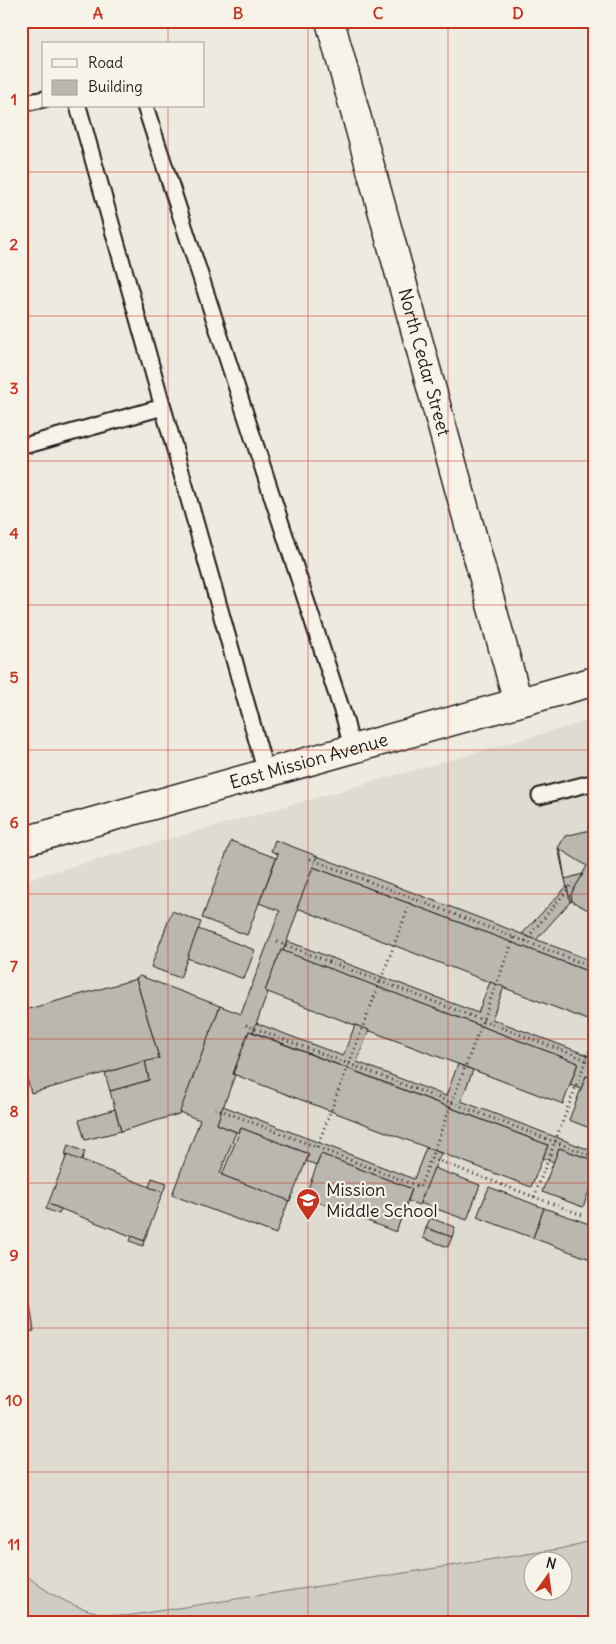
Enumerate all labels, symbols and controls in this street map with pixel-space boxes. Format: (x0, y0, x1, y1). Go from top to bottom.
text: A (93, 3, 103, 23)
text: B (233, 3, 244, 23)
text: C (373, 3, 384, 23)
text: D (512, 3, 524, 23)
legend (42, 42, 205, 108)
text: Road (88, 53, 123, 72)
text: Building (88, 77, 143, 96)
text: 1 (11, 89, 17, 109)
text: 2 (10, 234, 19, 254)
street label: North Cedar Street (393, 286, 456, 439)
text: 3 (9, 378, 19, 398)
text: 4 (9, 523, 19, 543)
text: 5 (9, 667, 19, 687)
street label: East Mission Avenue (227, 728, 391, 794)
text: 6 (9, 812, 19, 832)
text: 7 (10, 956, 18, 976)
text: 8 (9, 1101, 19, 1121)
place label: Mission Middle School (326, 1178, 438, 1222)
school or university icon: Mission Middle School (295, 1187, 321, 1221)
text: 9 (9, 1245, 19, 1265)
text: 10 (6, 1390, 22, 1410)
text: 11 (8, 1534, 20, 1554)
north arrow (524, 1552, 574, 1602)
text: N (544, 1553, 558, 1573)

